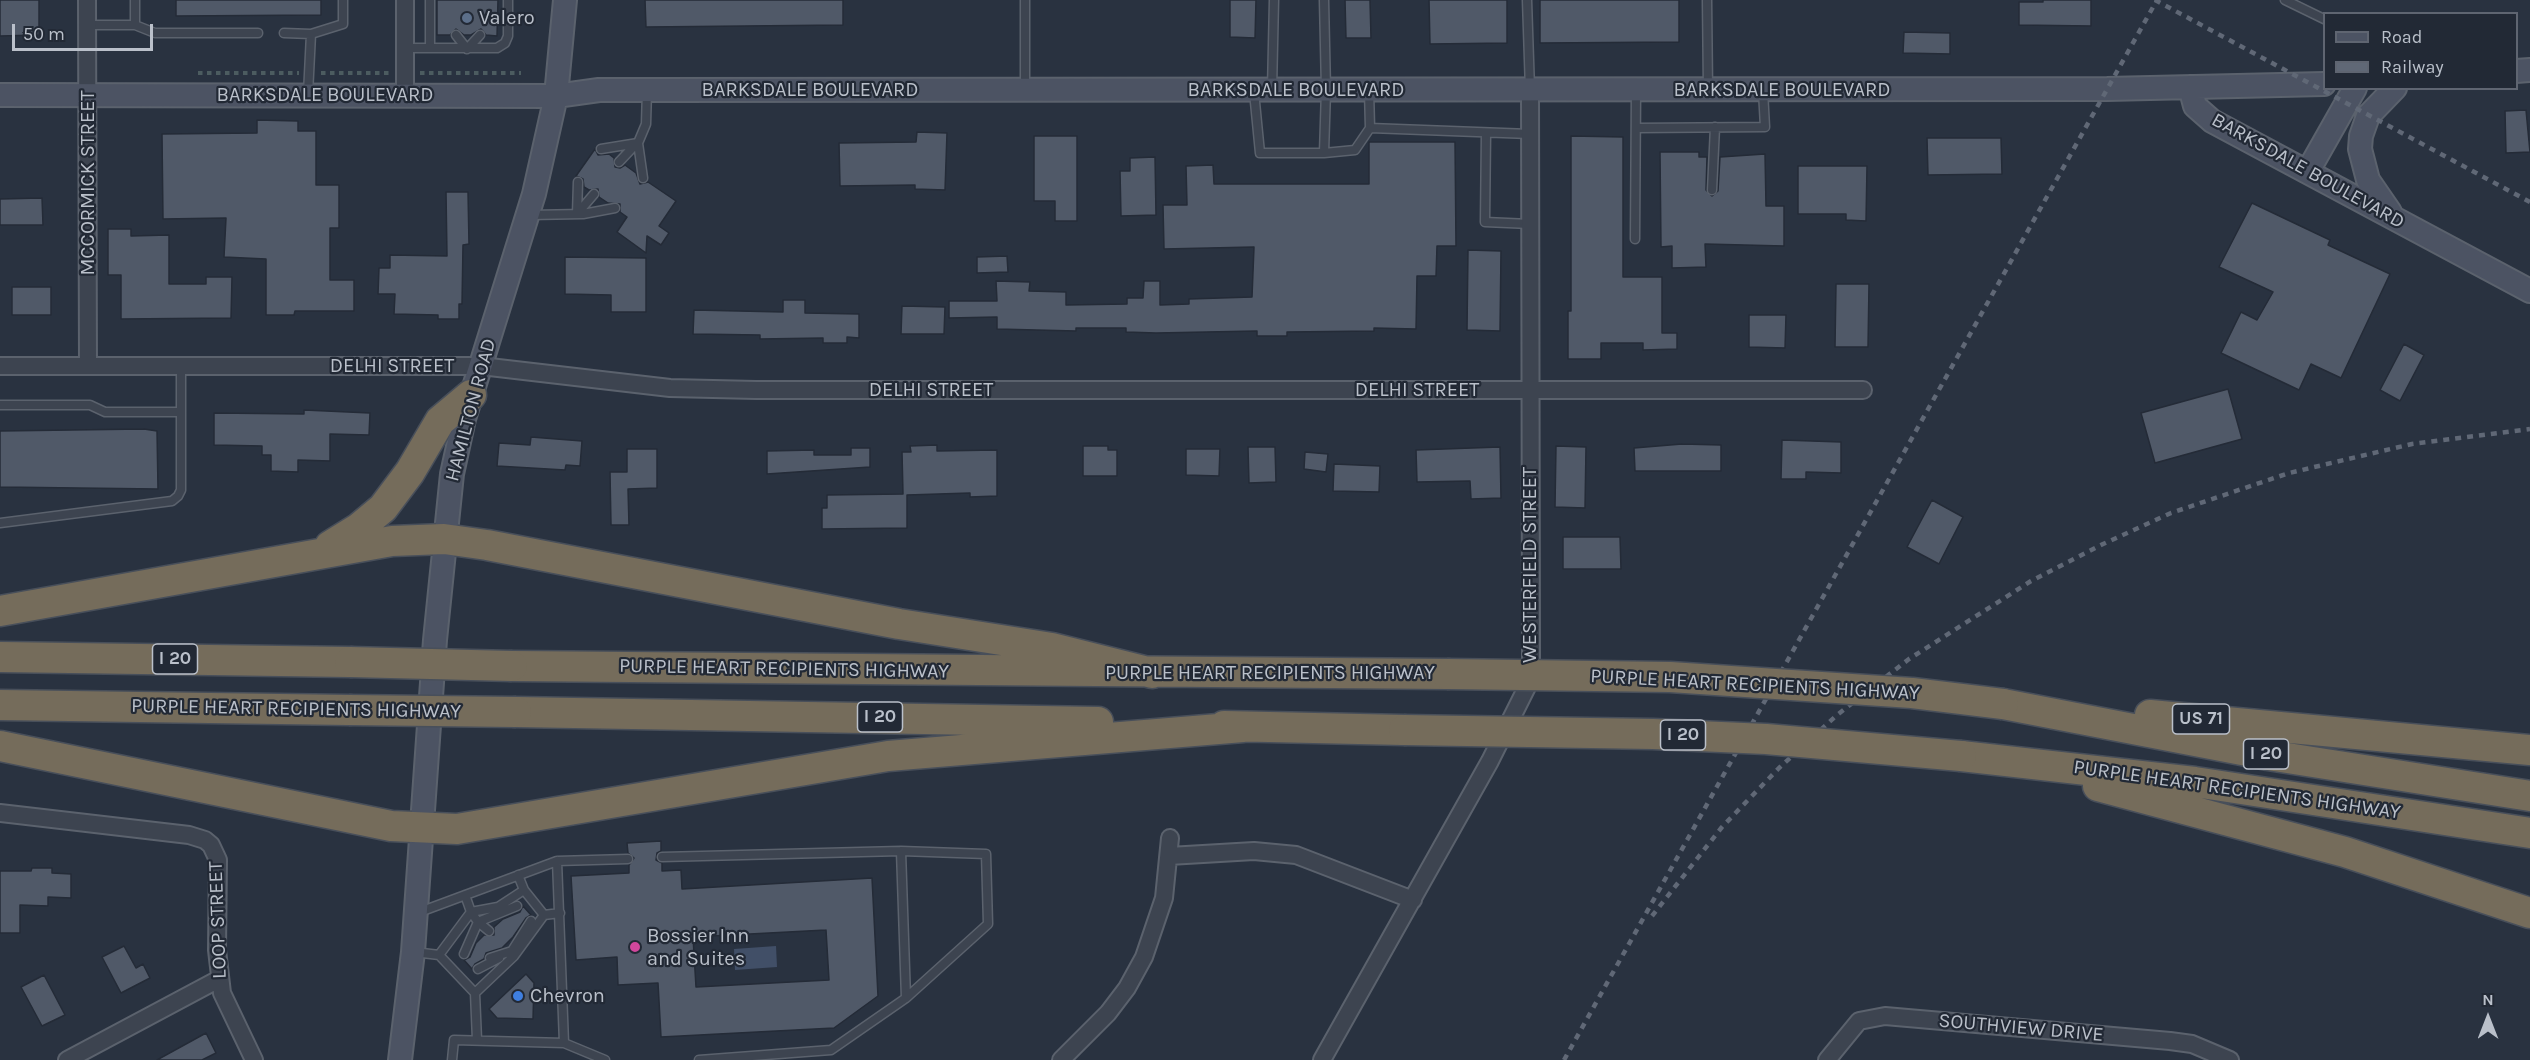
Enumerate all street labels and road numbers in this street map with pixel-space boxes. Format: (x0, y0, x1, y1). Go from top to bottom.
street label: BARKSDALE BOULEVARD (702, 78, 918, 102)
street label: BARKSDALE BOULEVARD (1188, 78, 1404, 102)
street label: BARKSDALE BOULEVARD (1674, 78, 1890, 102)
street label: BARKSDALE BOULEVARD (217, 83, 433, 107)
street label: MCCORMICK STREET (76, 90, 100, 276)
street label: BARKSDALE BOULEVARD (2207, 108, 2409, 234)
street label: HAMILTON ROAD (440, 336, 502, 484)
street label: DELHI STREET (330, 354, 454, 378)
street label: DELHI STREET (869, 378, 993, 402)
street label: DELHI STREET (1355, 378, 1479, 402)
street label: WESTERFIELD STREET (1518, 467, 1542, 663)
road number: I 20 (152, 644, 198, 674)
street label: PURPLE HEART RECIPIENTS HIGHWAY (619, 654, 949, 684)
street label: PURPLE HEART RECIPIENTS HIGHWAY (1105, 661, 1435, 685)
street label: PURPLE HEART RECIPIENTS HIGHWAY (1590, 664, 1920, 706)
street label: PURPLE HEART RECIPIENTS HIGHWAY (131, 694, 461, 724)
road number: I 20 (858, 702, 902, 732)
road number: US 71 (2172, 704, 2230, 734)
road number: I 20 (1660, 720, 1706, 750)
road number: I 20 (2244, 739, 2288, 769)
street label: PURPLE HEART RECIPIENTS HIGHWAY (2072, 755, 2402, 825)
street label: LOOP STREET (204, 861, 232, 979)
street label: SOUTHVIEW DRIVE (1937, 1009, 2105, 1047)

